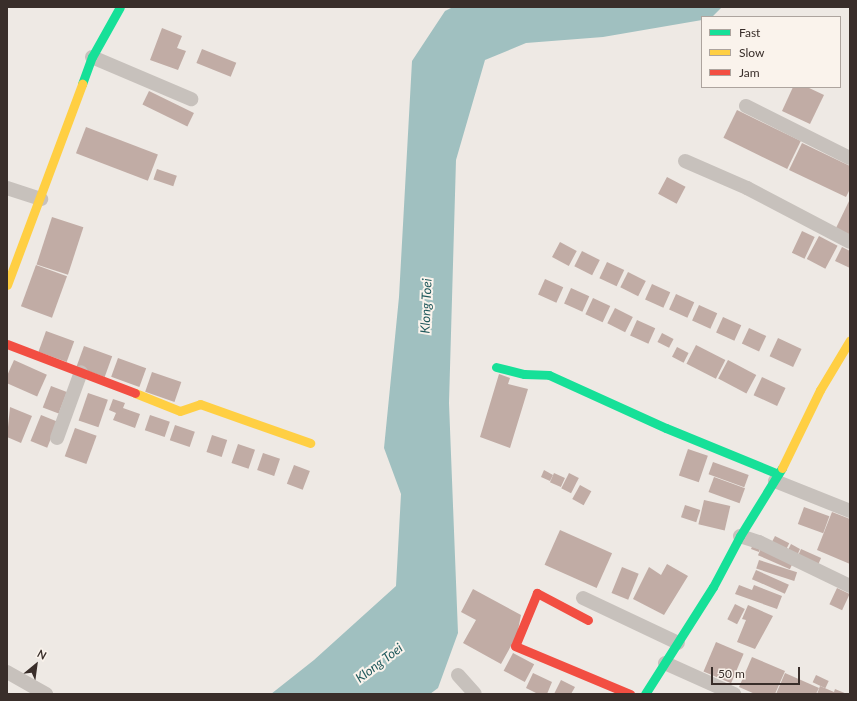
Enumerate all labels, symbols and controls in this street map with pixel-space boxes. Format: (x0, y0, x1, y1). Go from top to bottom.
legend (701, 16, 841, 88)
text: Fast (739, 25, 760, 40)
text: Slow (739, 45, 764, 60)
text: Jam (739, 65, 760, 80)
water label: Klong Toei (417, 278, 435, 334)
water label: Klong Toei (352, 640, 406, 686)
north arrow (16, 645, 56, 685)
text: N (35, 646, 49, 662)
scale bar (713, 659, 802, 685)
text: 50 m (718, 666, 745, 681)

